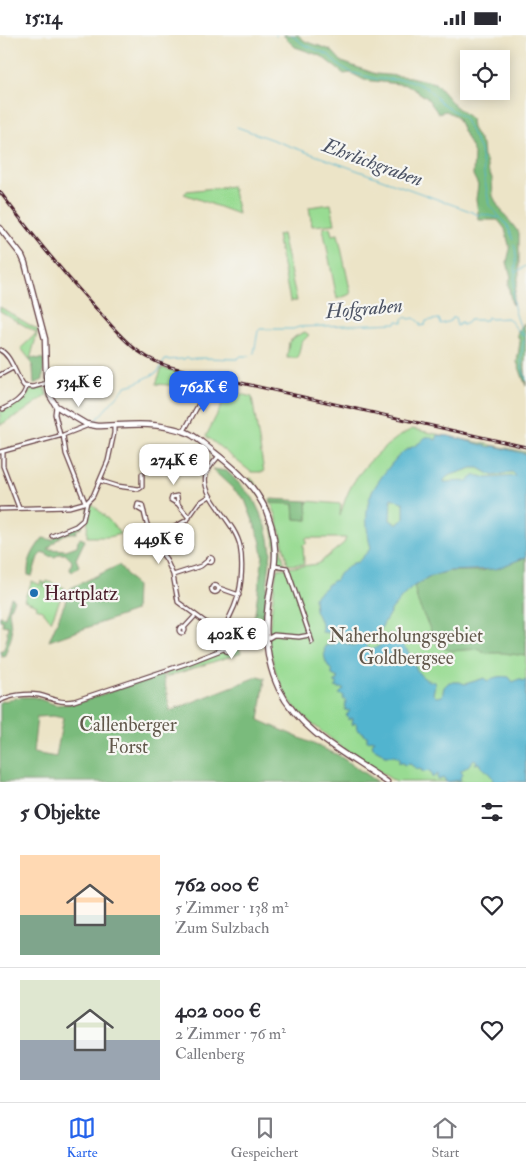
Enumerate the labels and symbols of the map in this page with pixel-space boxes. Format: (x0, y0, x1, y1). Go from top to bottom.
water label: Ehrlichgraben (317, 132, 426, 192)
water label: Hofgraben (323, 293, 404, 324)
pin: 534K € (38, 365, 120, 408)
pin: 762K € (163, 371, 245, 413)
pin: 274K € (133, 443, 215, 486)
pin: 449K € (118, 523, 200, 565)
place label: Hartplatz (44, 582, 118, 607)
marker: Hartplatz (28, 587, 40, 599)
pin: 402K € (191, 617, 273, 660)
park label: Naherholungsgebiet Goldbergsee (329, 624, 483, 670)
park label: Callenberger Forst (79, 713, 177, 759)

